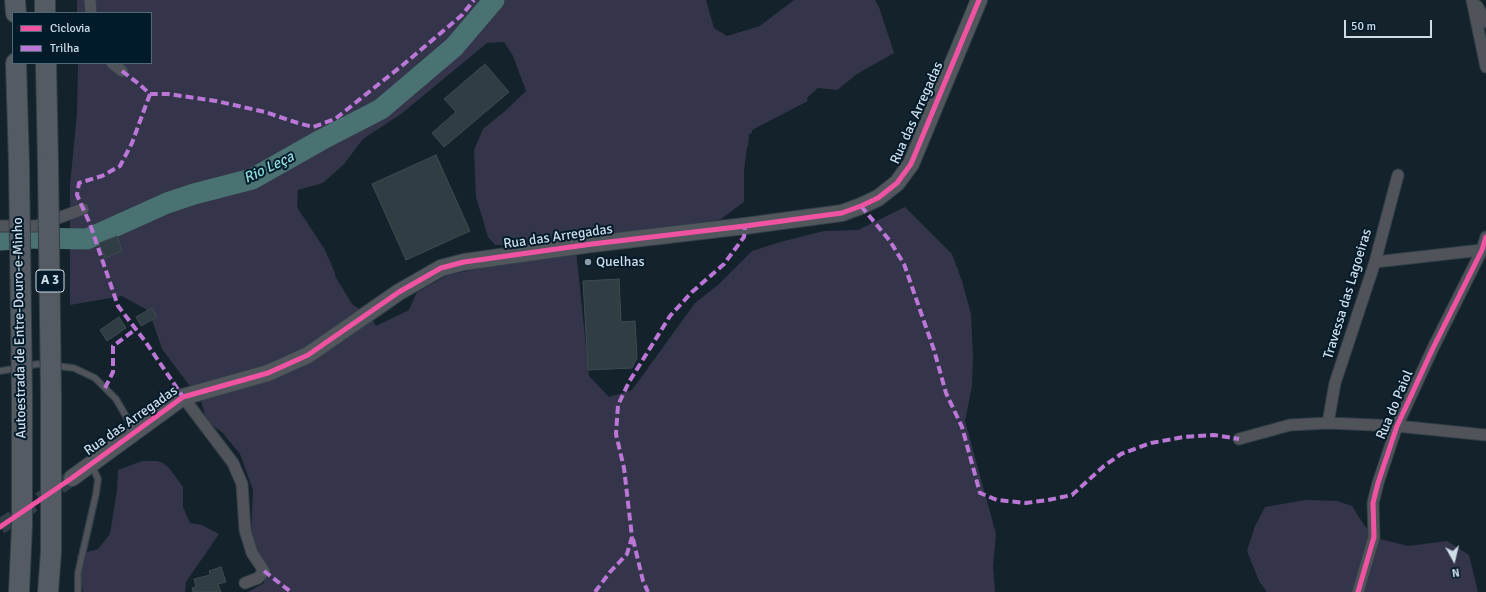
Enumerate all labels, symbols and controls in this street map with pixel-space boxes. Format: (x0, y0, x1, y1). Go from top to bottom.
legend (12, 12, 152, 64)
scale bar (1346, 12, 1434, 38)
text: 50 m (1351, 19, 1376, 34)
text: Ciclovia (50, 21, 90, 36)
text: Trilha (50, 41, 79, 56)
street label: Rua das Arregadas (887, 59, 947, 167)
water label: Rio Leça (241, 148, 297, 188)
street label: Autoestrada de Entre-Douro-e-Minho (10, 217, 30, 439)
street label: Rua das Arregadas (502, 221, 614, 253)
street label: Travessa das Lagoeiras (1320, 227, 1376, 361)
place label: Quelhas (596, 254, 645, 270)
marker: Quelhas (583, 257, 593, 267)
road number: A 3 (36, 270, 64, 292)
street label: Rua do Paiol (1373, 368, 1417, 442)
street label: Rua das Arregadas (81, 382, 181, 460)
north arrow (1434, 540, 1474, 580)
text: N (1451, 565, 1460, 579)

